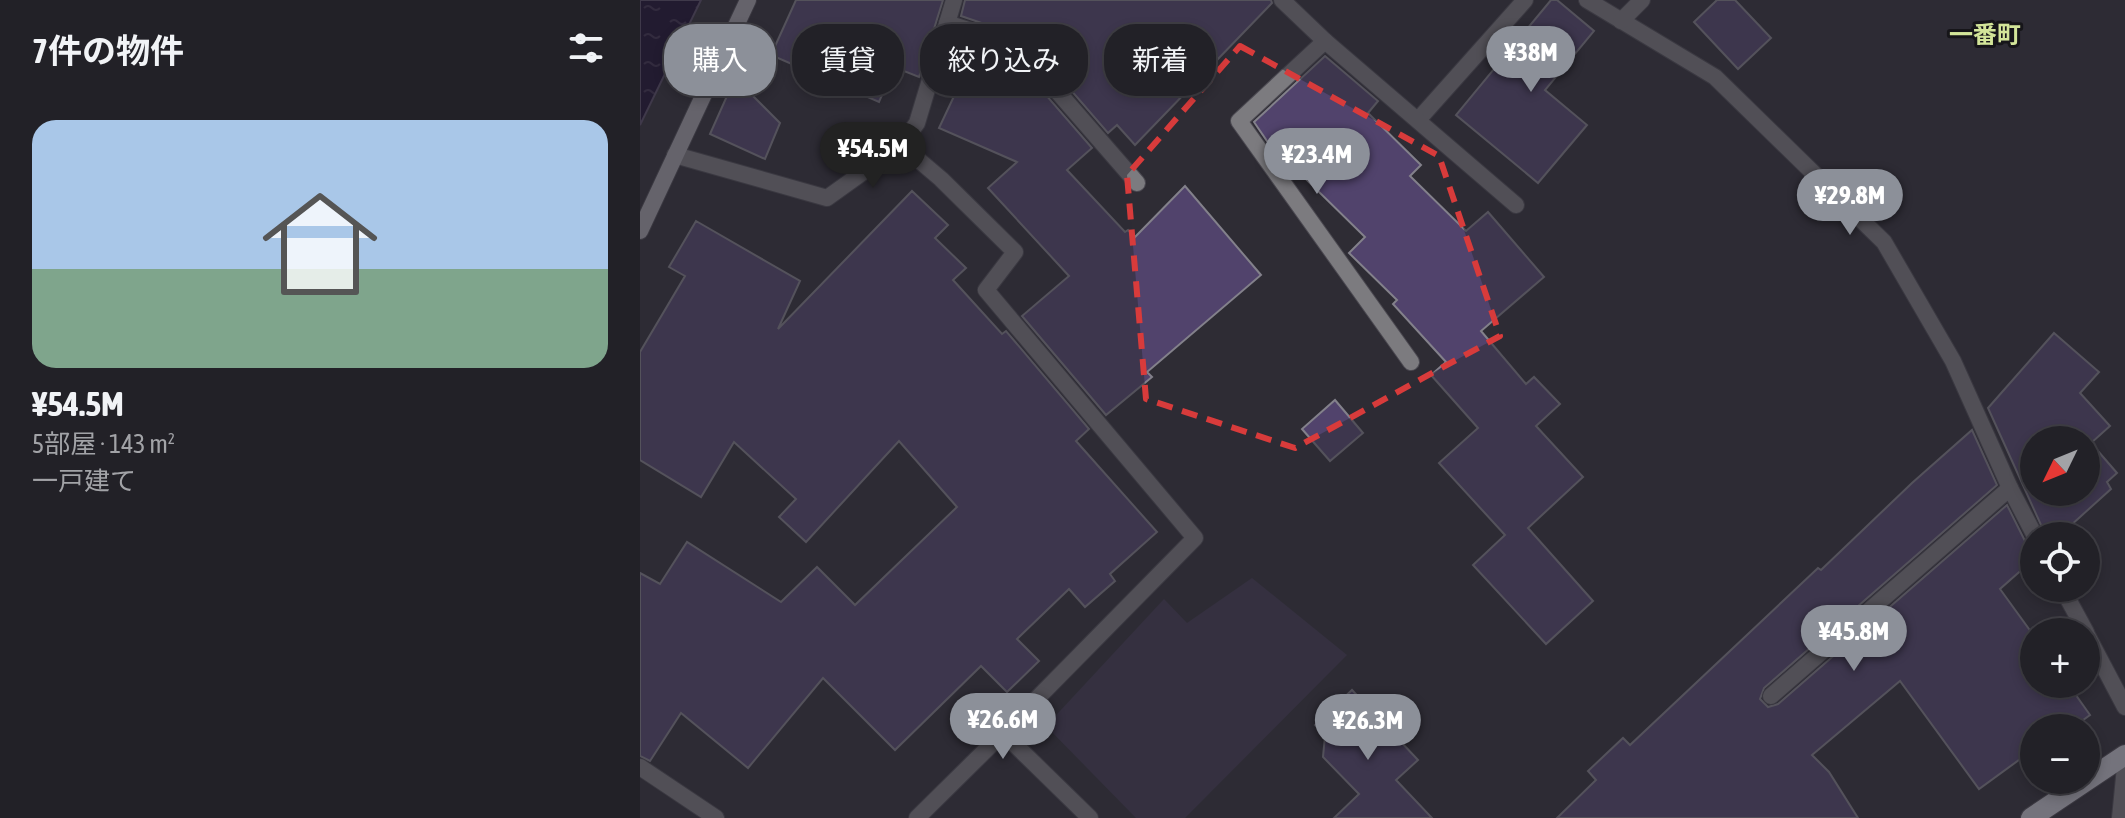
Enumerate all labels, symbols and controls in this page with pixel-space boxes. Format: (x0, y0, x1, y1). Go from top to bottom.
district label: 一番町 (1949, 21, 2021, 48)
chip: 購入 (664, 24, 776, 96)
chip: 賃貸 (792, 24, 904, 96)
chip: 絞り込み (920, 24, 1088, 96)
chip: 新着 (1104, 24, 1216, 96)
icon: filters (564, 26, 608, 70)
pin: ¥38M (1484, 26, 1578, 94)
text: 7件の物件 (32, 31, 184, 70)
text: ¥38M (1504, 37, 1558, 67)
pin: ¥54.5M (808, 122, 938, 190)
pin: ¥23.4M (1252, 128, 1382, 196)
text: ¥54.5M (838, 133, 908, 163)
text: ¥23.4M (1282, 139, 1352, 169)
pin: ¥29.8M (1785, 169, 1915, 237)
icon: home (248, 172, 392, 316)
text: ¥29.8M (1815, 180, 1885, 210)
text: ¥54.5M (32, 384, 124, 423)
north arrow (2020, 426, 2100, 506)
map controls (2020, 426, 2100, 794)
text: 5部屋 · 143 m² (32, 429, 175, 459)
text: 一戸建て (32, 466, 136, 496)
button: locate (2020, 522, 2100, 602)
pin: ¥45.8M (1789, 605, 1919, 673)
text: ¥45.8M (1819, 616, 1889, 646)
button: + (2020, 618, 2100, 698)
pin: ¥26.6M (938, 693, 1068, 761)
pin: ¥26.3M (1303, 694, 1433, 762)
text: ¥26.6M (968, 704, 1038, 734)
text: ¥26.3M (1333, 705, 1403, 735)
button: − (2020, 714, 2100, 794)

